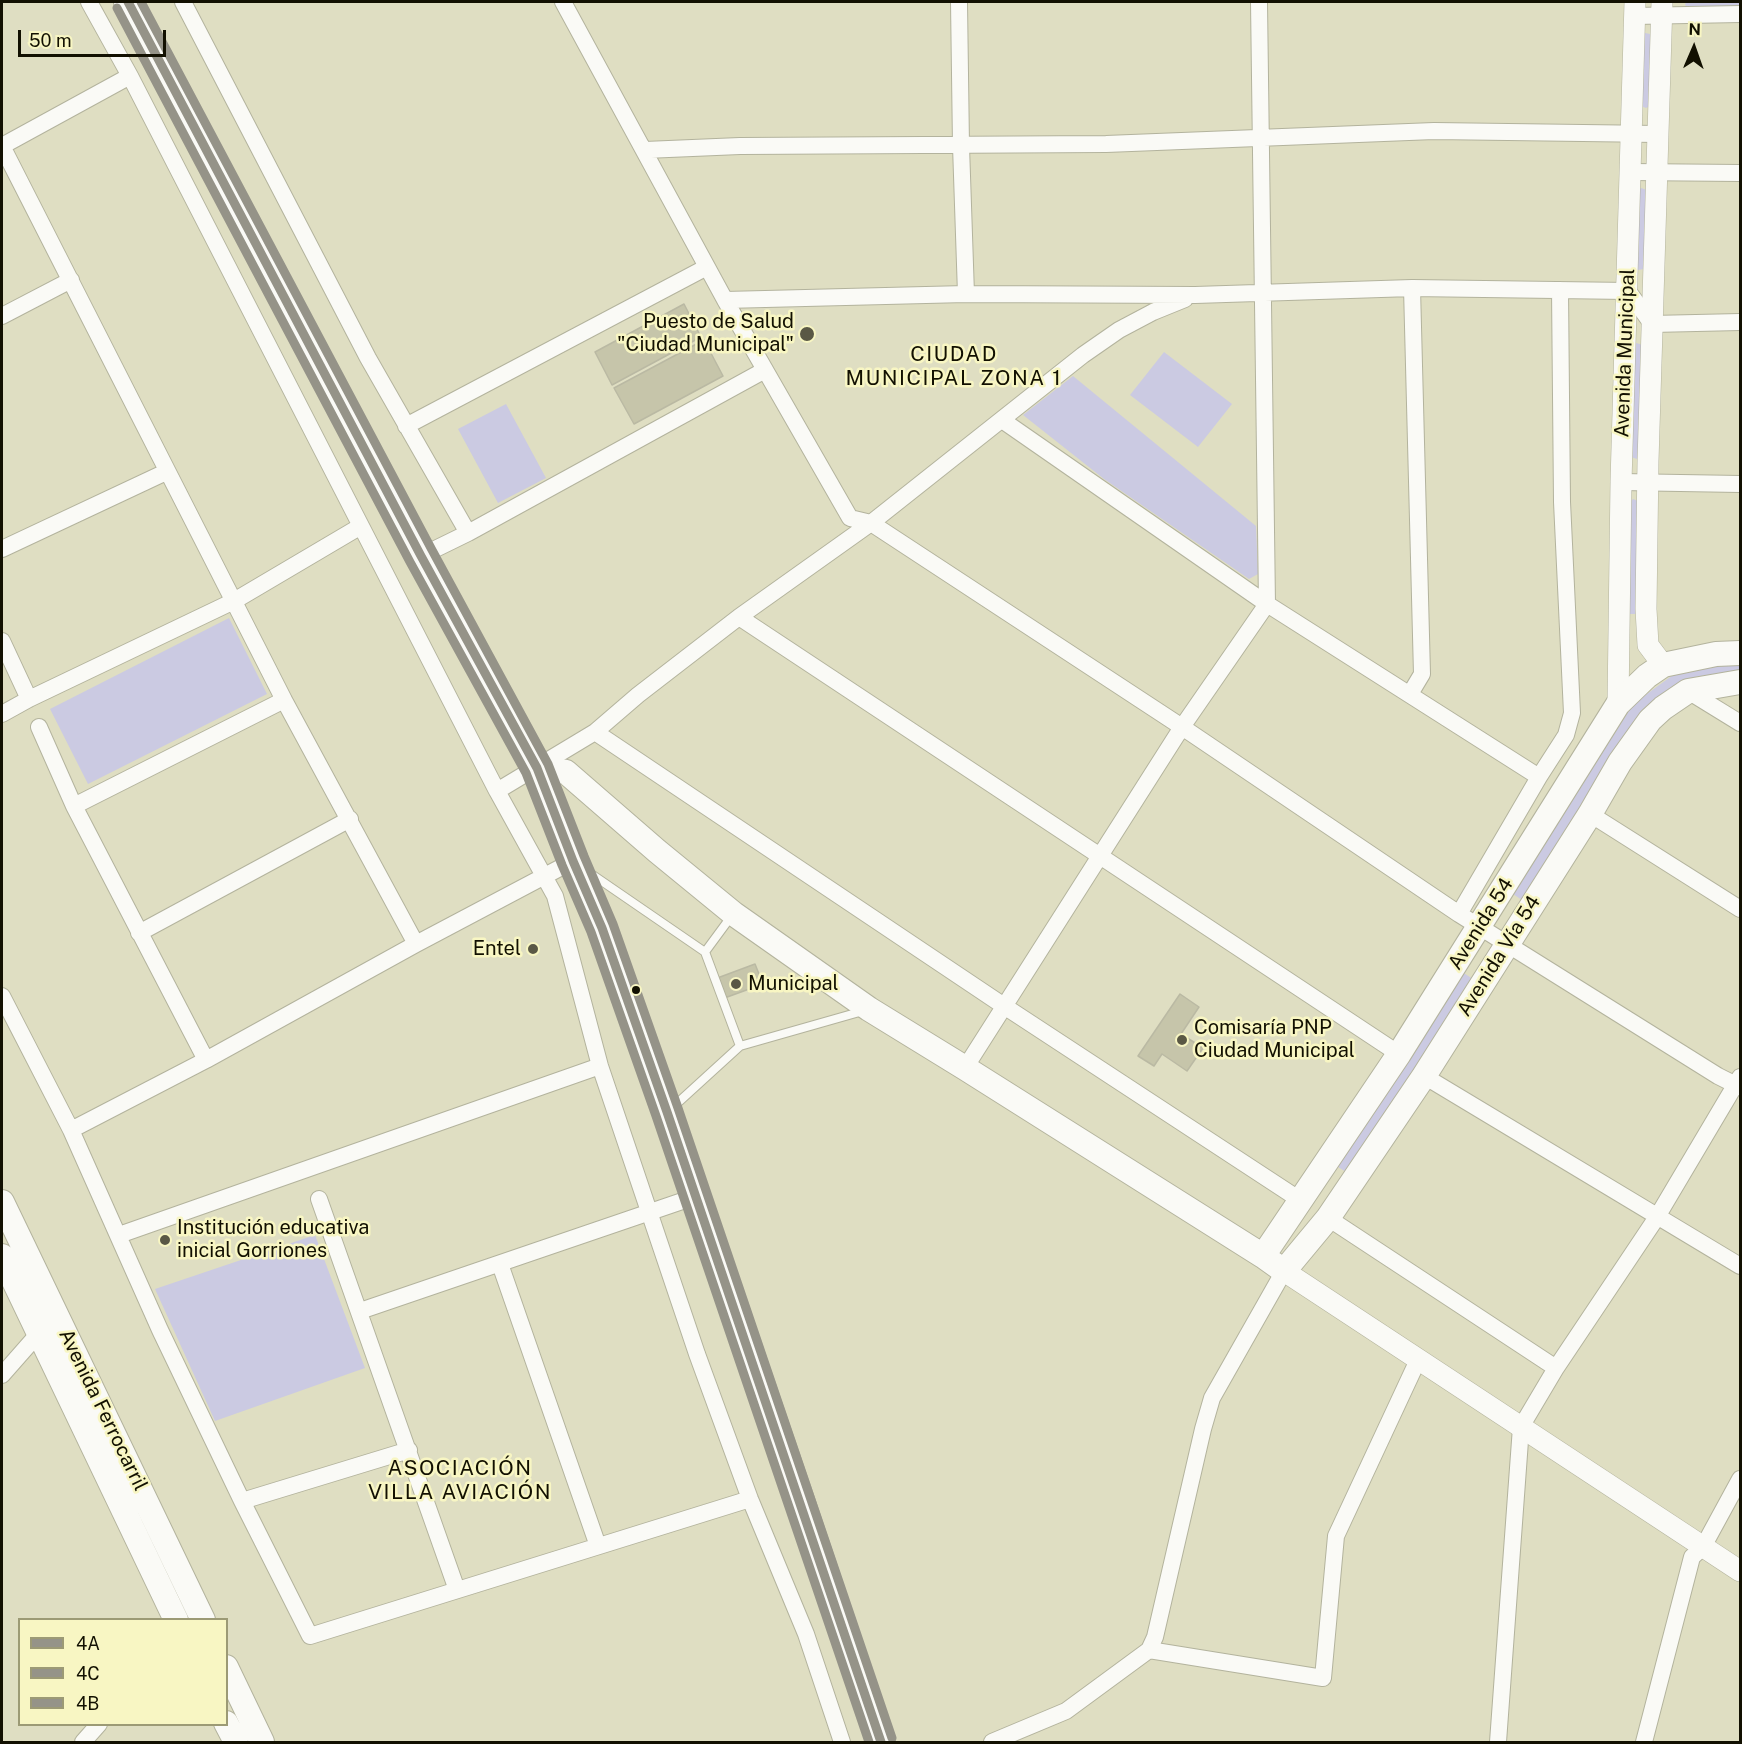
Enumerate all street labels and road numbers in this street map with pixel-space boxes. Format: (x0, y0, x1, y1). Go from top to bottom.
street label: Avenida Municipal (1610, 268, 1640, 438)
street label: Avenida 54 (1443, 874, 1519, 974)
street label: Avenida Vía 54 (1452, 891, 1546, 1021)
street label: Avenida Ferrocarril (53, 1325, 153, 1495)

